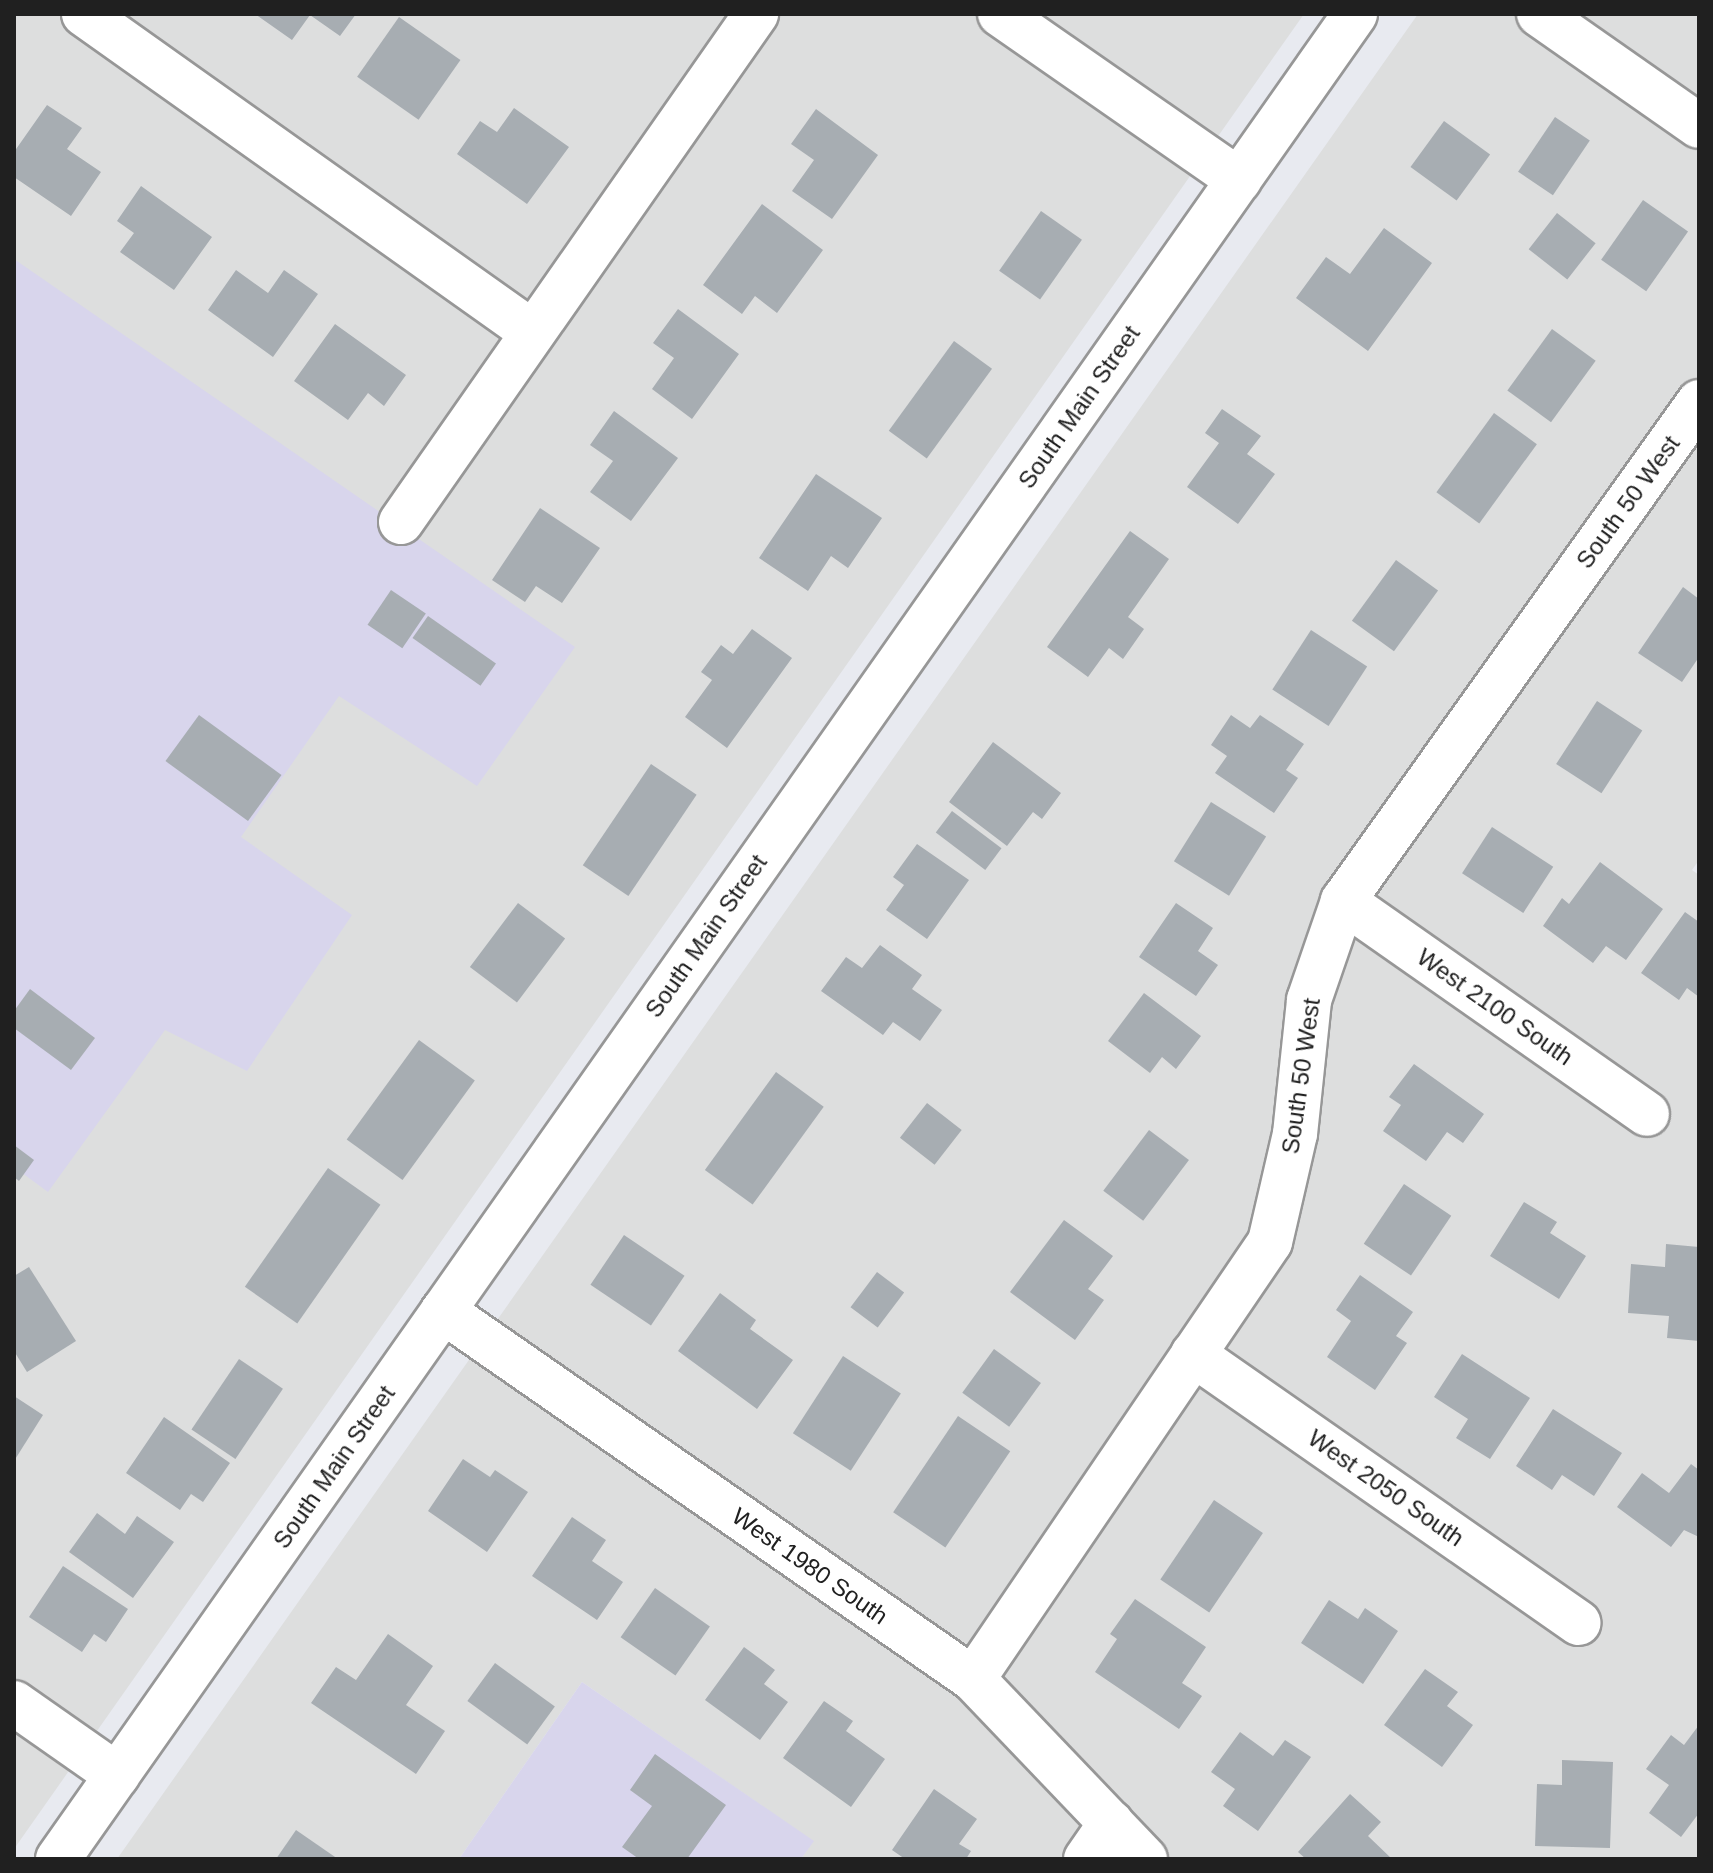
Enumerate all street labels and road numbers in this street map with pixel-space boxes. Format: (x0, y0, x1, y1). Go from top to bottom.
street label: South Main Street (1012, 320, 1146, 494)
street label: South 50 West (1570, 430, 1686, 574)
street label: South Main Street (639, 849, 773, 1023)
street label: West 2100 South (1412, 943, 1578, 1071)
street label: South 50 West (1276, 996, 1326, 1156)
street label: South Main Street (267, 1380, 401, 1554)
street label: West 2050 South (1303, 1424, 1469, 1552)
street label: West 1980 South (727, 1502, 893, 1630)

